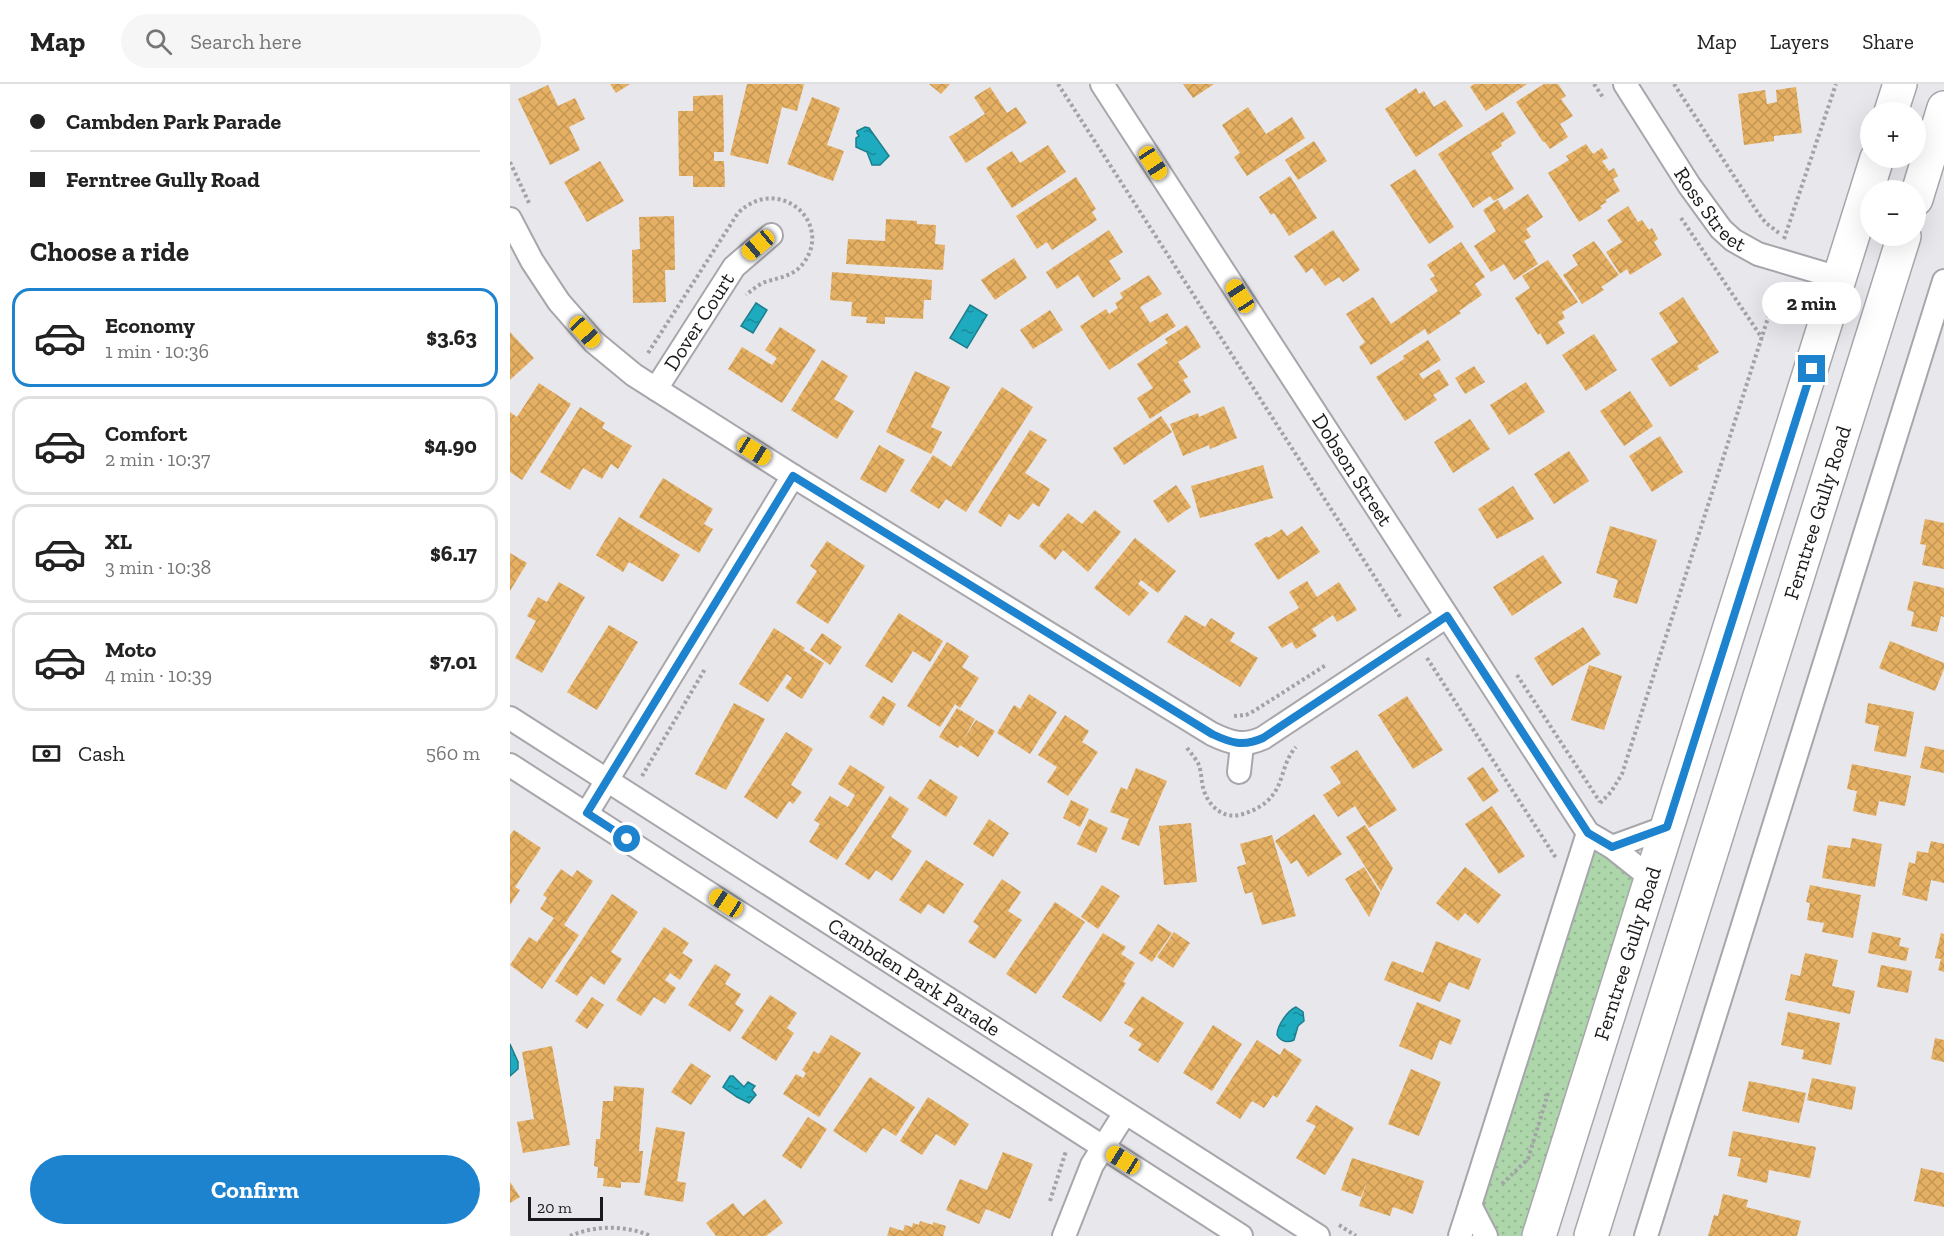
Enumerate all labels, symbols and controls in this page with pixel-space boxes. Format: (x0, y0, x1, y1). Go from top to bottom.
search box (121, 14, 541, 68)
text: Map (30, 25, 85, 58)
icon: search (142, 25, 175, 58)
text: Search here (190, 28, 302, 55)
text: Map (1697, 29, 1737, 54)
text: Layers (1770, 29, 1829, 54)
text: Share (1862, 29, 1914, 54)
map controls (1860, 102, 1926, 246)
button: + (1860, 102, 1926, 168)
text: Cambden Park Parade (66, 108, 281, 135)
car (1136, 143, 1170, 183)
street label: Ross Street (1669, 162, 1751, 257)
text: Ferntree Gully Road (66, 166, 260, 193)
button: − (1860, 180, 1926, 246)
car (738, 227, 778, 263)
text: Choose a ride (30, 236, 189, 268)
street label: Dover Court (658, 267, 739, 375)
car (1223, 276, 1257, 316)
callout: 2 min (1762, 282, 1862, 324)
text: 2 min (1787, 291, 1836, 315)
icon: car (33, 311, 87, 365)
text: Economy (105, 312, 195, 339)
car (566, 313, 604, 351)
text: $3.63 (426, 324, 477, 351)
text: 1 min · 10:36 (105, 339, 209, 363)
route end (1798, 355, 1825, 382)
street label: Dobson Street (1307, 409, 1399, 531)
icon: car (33, 419, 87, 473)
text: Comfort (105, 420, 187, 447)
street label: Ferntree Gully Road (1778, 422, 1856, 602)
text: $4.90 (424, 432, 477, 459)
car (734, 434, 774, 468)
text: 2 min · 10:37 (105, 447, 211, 471)
icon: car (33, 527, 87, 581)
text: XL (105, 528, 132, 555)
text: $6.17 (430, 540, 477, 567)
text: 3 min · 10:38 (105, 555, 211, 579)
icon: car (33, 635, 87, 689)
text: Moto (105, 636, 156, 663)
text: $7.01 (430, 648, 477, 675)
text: 4 min · 10:39 (105, 663, 212, 687)
icon: cash (30, 737, 63, 770)
text: Cash (78, 740, 125, 767)
text: 560 m (426, 741, 480, 765)
route start (613, 825, 640, 852)
street label: Ferntree Gully Road (1588, 863, 1666, 1043)
car (706, 886, 746, 920)
street label: Cambden Park Parade (823, 912, 1006, 1041)
car (1103, 1143, 1143, 1177)
button: Confirm (30, 1155, 480, 1224)
scale bar (528, 1194, 603, 1222)
text: 20 m (537, 1198, 572, 1217)

